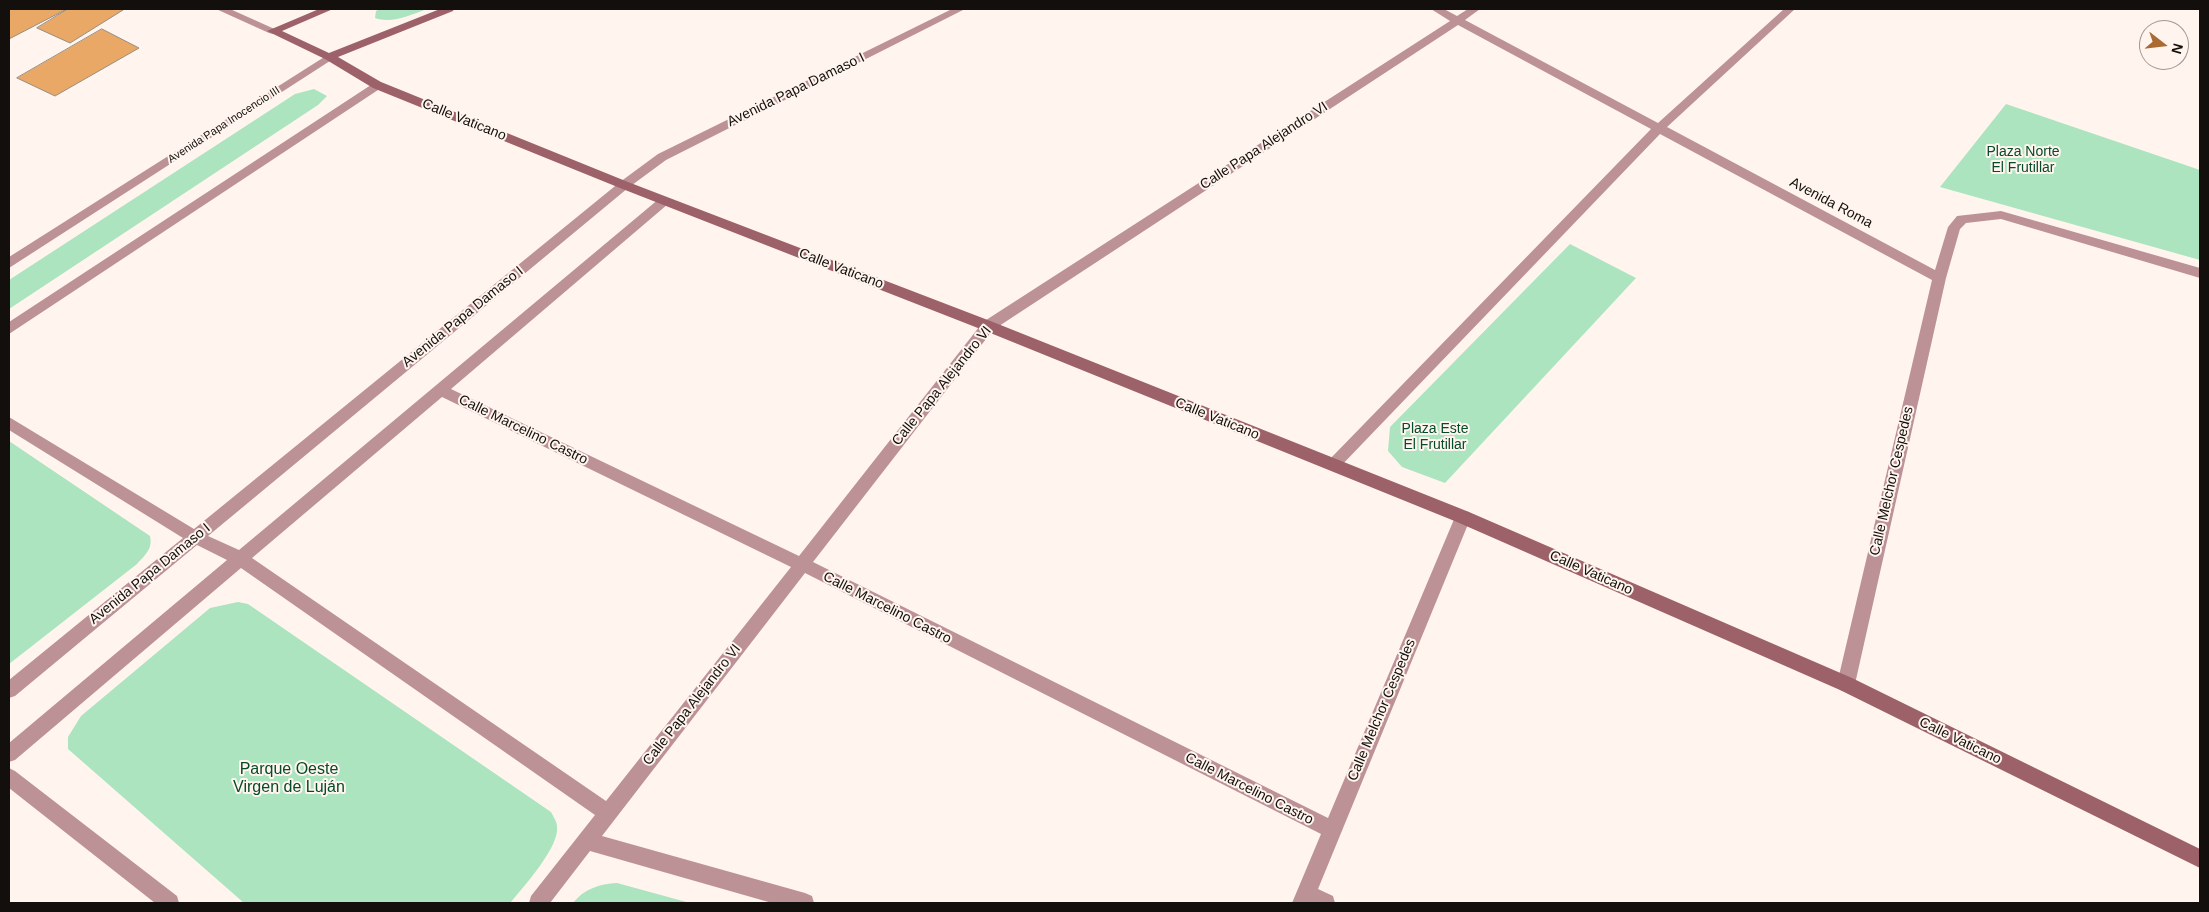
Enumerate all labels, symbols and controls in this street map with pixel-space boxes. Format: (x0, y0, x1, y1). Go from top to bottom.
north arrow (2139, 20, 2189, 70)
text: N (2168, 42, 2187, 56)
street label: Avenida Papa Damaso I (725, 49, 867, 131)
street label: Avenida Papa Inocencio III (166, 84, 282, 166)
street label: Calle Vaticano (419, 95, 509, 145)
street label: Calle Papa Alejandro VI (1197, 98, 1331, 194)
park label: Plaza Norte El Frutillar (1986, 144, 2060, 176)
street label: Avenida Roma (1787, 174, 1875, 232)
street label: Calle Vaticano (796, 245, 886, 293)
street label: Avenida Papa Damaso I (399, 263, 527, 371)
street label: Calle Papa Alejandro VI (889, 323, 995, 449)
street label: Calle Marcelino Castro (456, 391, 590, 469)
street label: Calle Vaticano (1172, 394, 1262, 444)
street label: Calle Melchor Cespedes (1867, 405, 1917, 557)
park label: Plaza Este El Frutillar (1402, 421, 1468, 454)
street label: Avenida Papa Damaso I (86, 520, 214, 628)
street label: Calle Vaticano (1547, 547, 1635, 599)
street label: Calle Marcelino Castro (820, 568, 954, 648)
street label: Calle Melchor Cespedes (1344, 637, 1420, 783)
street label: Calle Papa Alejandro VI (640, 641, 744, 769)
street label: Calle Vaticano (1916, 714, 2004, 768)
street label: Calle Marcelino Castro (1182, 749, 1316, 829)
park label: Parque Oeste Virgen de Luján (233, 760, 345, 798)

